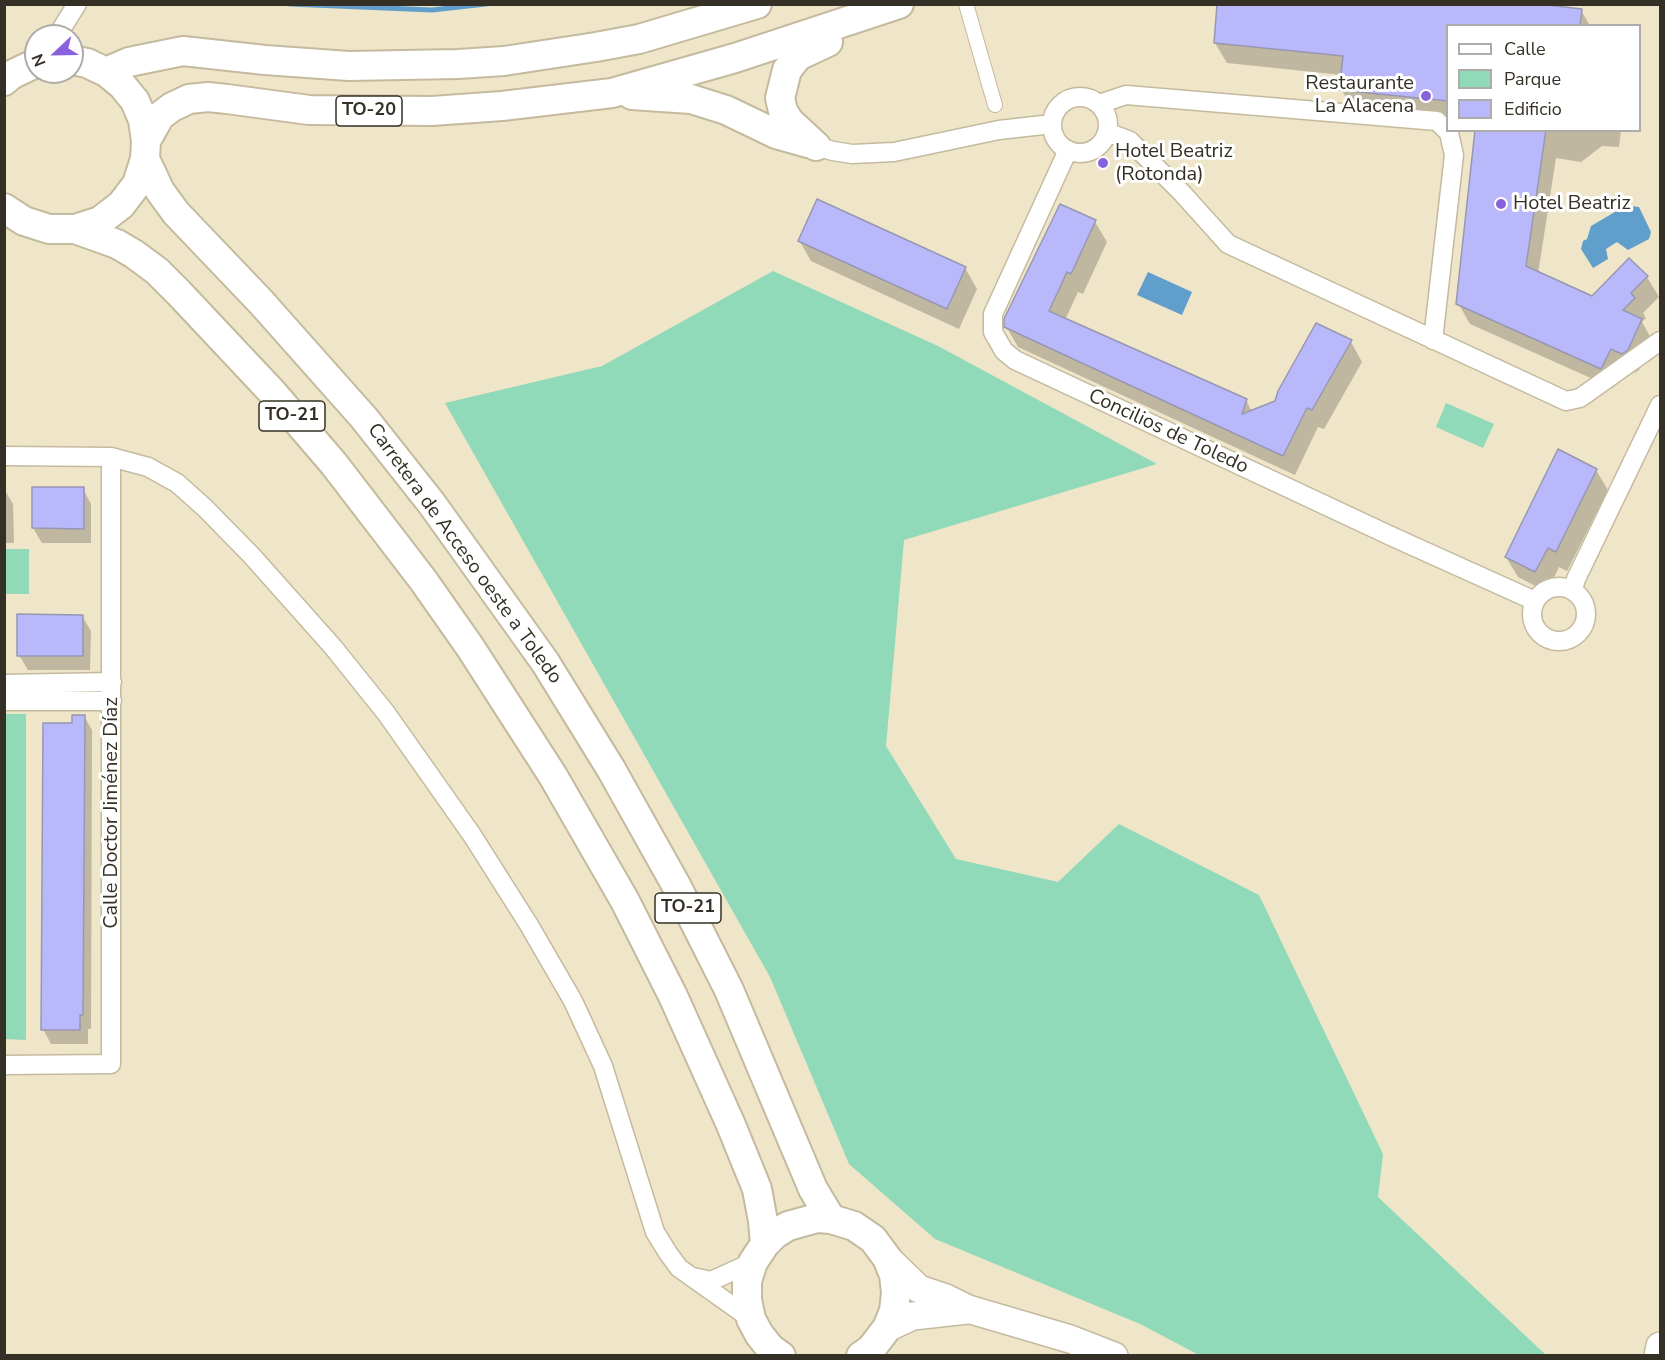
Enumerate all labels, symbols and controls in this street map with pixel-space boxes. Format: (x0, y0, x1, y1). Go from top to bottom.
north arrow (24, 24, 84, 84)
legend (1446, 24, 1641, 132)
text: Calle (1504, 37, 1546, 61)
text: N (27, 50, 52, 70)
text: Parque (1504, 67, 1561, 91)
place label: Restaurante La Alacena (1305, 72, 1414, 119)
marker: Restaurante La Alacena (1419, 89, 1433, 103)
road number: TO-20 (336, 96, 402, 126)
text: Edificio (1504, 97, 1562, 121)
place label: Hotel Beatriz (Rotonda) (1115, 140, 1233, 187)
marker: Hotel Beatriz (Rotonda) (1096, 156, 1110, 170)
place label: Hotel Beatriz (1513, 192, 1631, 216)
marker: Hotel Beatriz (1494, 197, 1508, 211)
street label: Concilios de Toledo (1084, 384, 1252, 480)
road number: TO-21 (259, 401, 325, 431)
street label: Carretera de Acceso oeste a Toledo (361, 419, 567, 689)
street label: Calle Doctor Jiménez Díaz (100, 697, 124, 929)
road number: TO-21 (655, 893, 721, 923)

